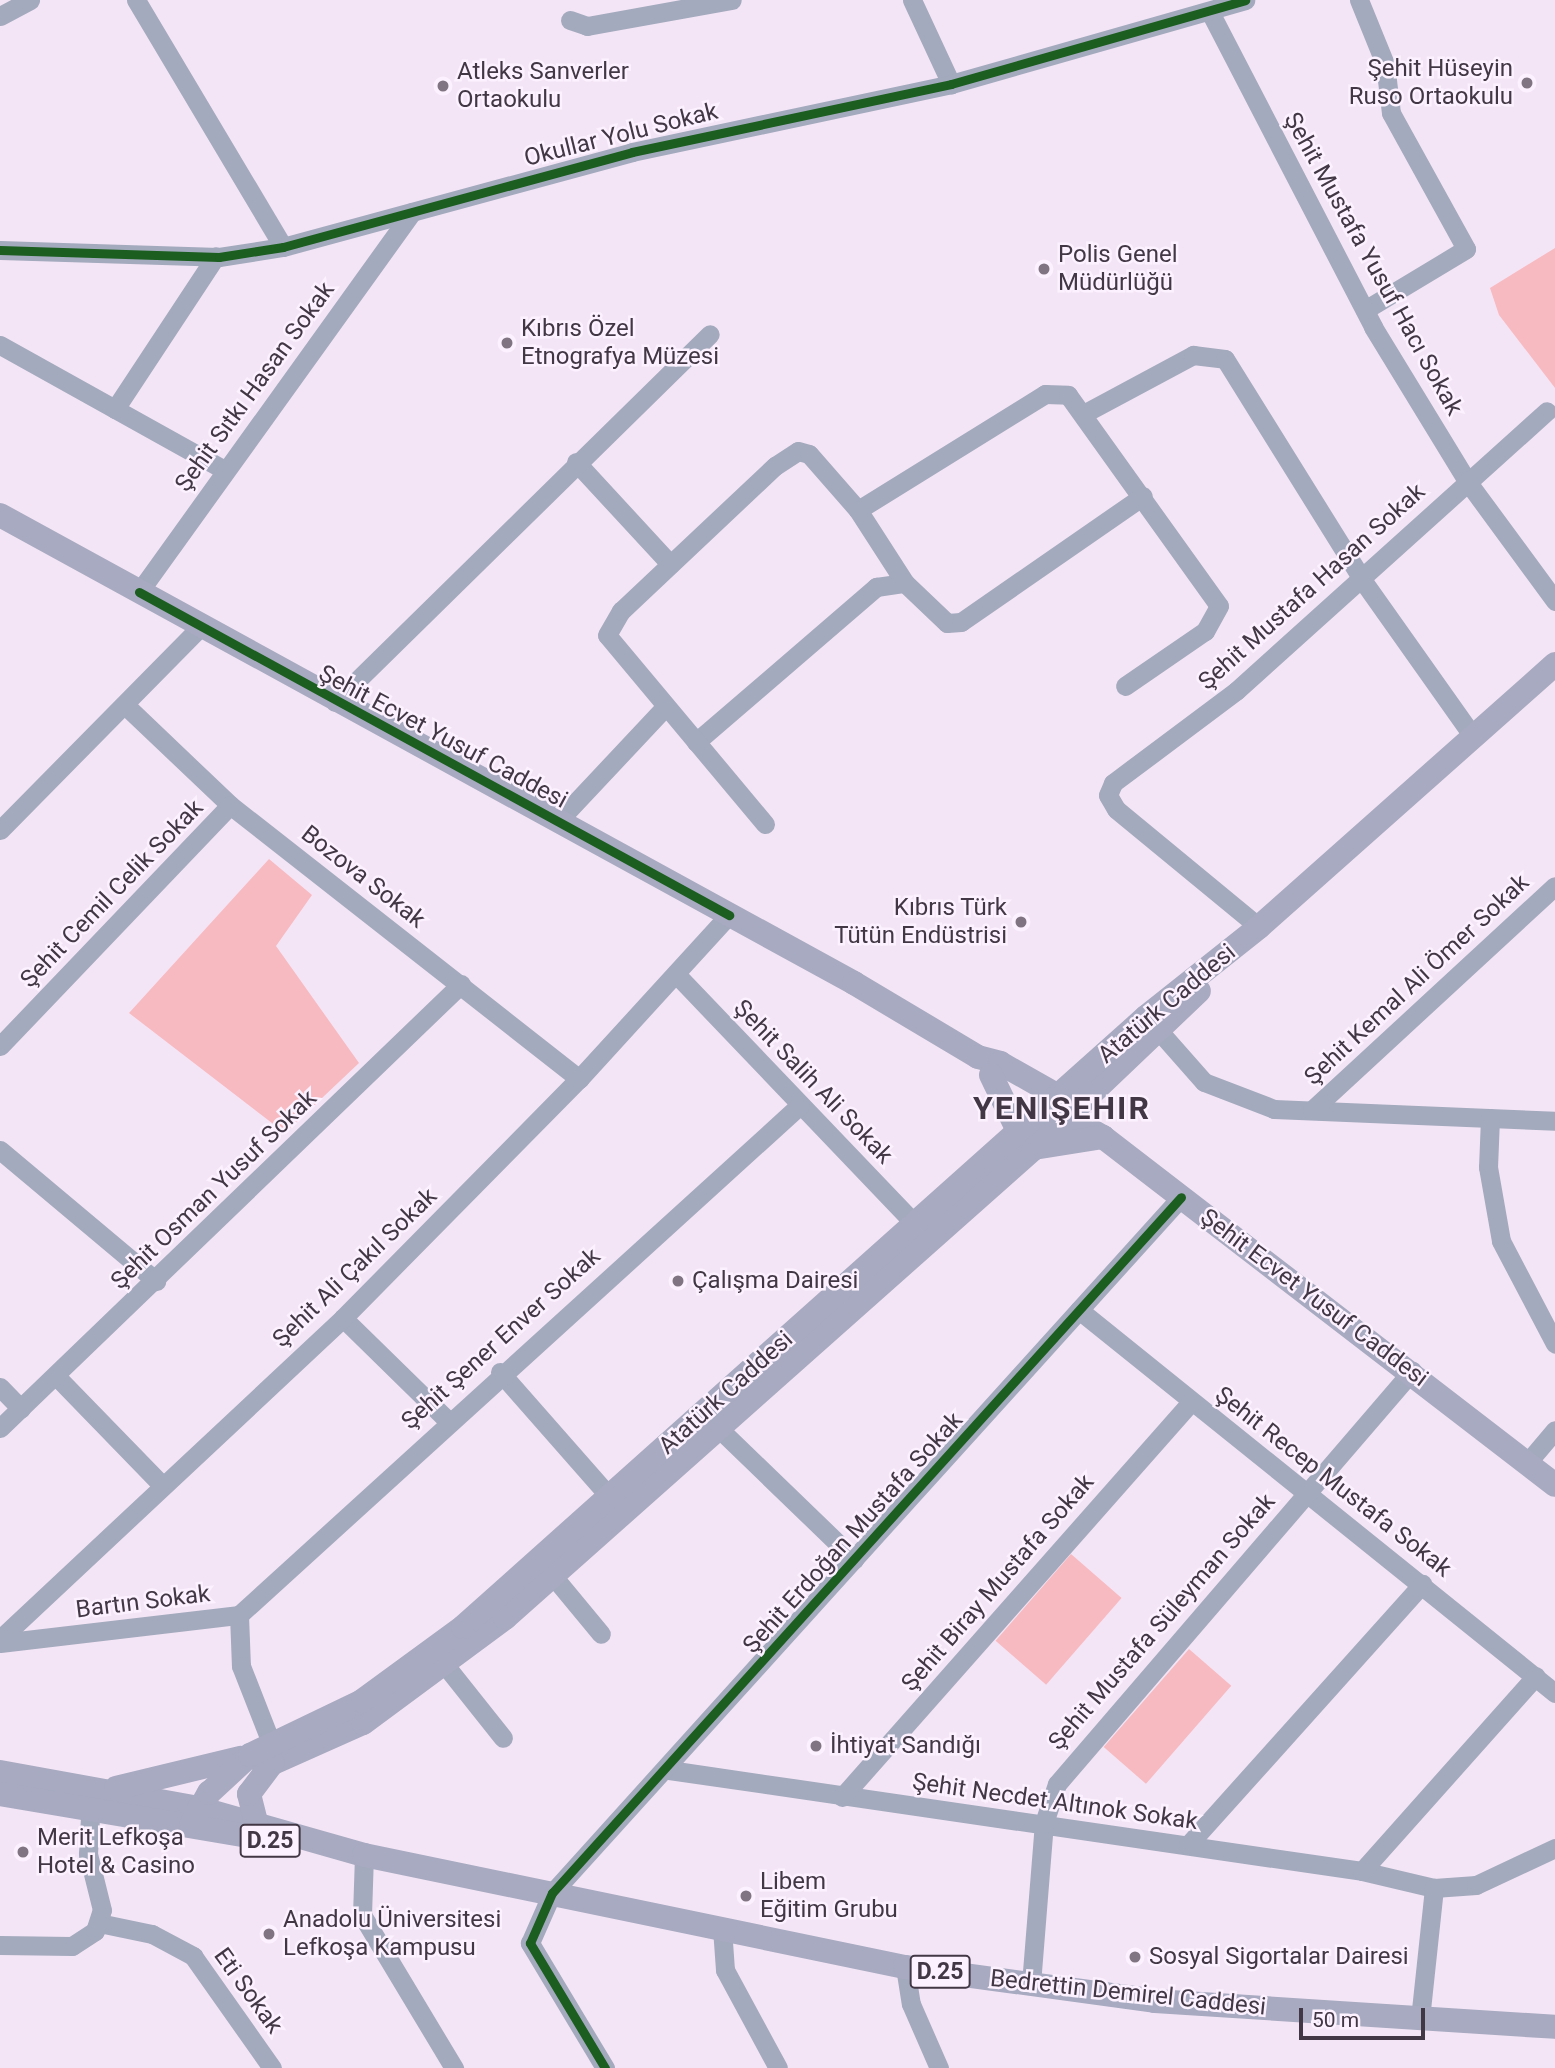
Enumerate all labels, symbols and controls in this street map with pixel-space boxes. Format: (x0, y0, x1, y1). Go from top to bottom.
place label: Şehit Hüseyin Ruso Ortaokulu (1349, 55, 1513, 111)
place label: Atleks Sanverler Ortaokulu (457, 58, 629, 114)
marker: Şehit Hüseyin Ruso Ortaokulu (1519, 75, 1535, 91)
marker: Atleks Sanverler Ortaokulu (435, 78, 451, 94)
street label: Okullar Yolu Sokak (521, 97, 721, 173)
street label: Şehit Mustafa Yusuf Hacı Sokak (1278, 108, 1468, 420)
place label: Polis Genel Müdürlüğü (1058, 241, 1178, 297)
marker: Polis Genel Müdürlüğü (1036, 261, 1052, 277)
street label: Şehit Sıtkı Hasan Sokak (169, 277, 341, 497)
place label: Kıbrıs Özel Etnografya Müzesi (521, 315, 719, 371)
marker: Kıbrıs Özel Etnografya Müzesi (499, 335, 515, 351)
street label: Şehit Mustafa Hasan Sokak (1193, 478, 1431, 696)
street label: Şehit Ecvet Yusuf Caddesi (314, 659, 572, 815)
street label: Şehit Cemil Celik Sokak (15, 794, 209, 994)
street label: Bozova Sokak (295, 820, 431, 934)
street label: Şehit Kemal Ali Ömer Sokak (1299, 868, 1535, 1092)
place label: Kıbrıs Türk Tütün Endüstrisi (834, 894, 1007, 950)
marker: Kıbrıs Türk Tütün Endüstrisi (1013, 914, 1029, 930)
street label: Atatürk Caddesi (1092, 938, 1242, 1070)
street label: Şehit Salih Ali Sokak (727, 994, 899, 1170)
street label: Şehit Osman Yusuf Sokak (105, 1084, 323, 1296)
district label: YENIŞEHIR (974, 1089, 1150, 1127)
street label: Şehit Ali Çakıl Sokak (267, 1182, 443, 1354)
street label: Şehit Ecvet Yusuf Caddesi (1194, 1203, 1434, 1393)
street label: Şehit Şener Enver Sokak (396, 1242, 606, 1436)
place label: Çalışma Dairesi (692, 1267, 858, 1295)
marker: Çalışma Dairesi (670, 1273, 686, 1289)
street label: Atatürk Caddesi (653, 1325, 799, 1461)
street label: Şehit Recep Mustafa Sokak (1209, 1381, 1457, 1583)
street label: Şehit Erdoğan Mustafa Sokak (737, 1407, 969, 1659)
street label: Şehit Biray Mustafa Sokak (896, 1468, 1100, 1698)
street label: Şehit Mustafa Süleyman Sokak (1043, 1488, 1281, 1756)
street label: Bartın Sokak (74, 1579, 212, 1625)
place label: İhtiyat Sandığı (830, 1732, 981, 1760)
marker: İhtiyat Sandığı (808, 1738, 824, 1754)
street label: Şehit Necdet Altınok Sokak (910, 1768, 1200, 1836)
road number: D.25 (238, 1822, 302, 1860)
place label: Merit Lefkoşa Hotel & Casino (37, 1824, 195, 1880)
marker: Merit Lefkoşa Hotel & Casino (15, 1844, 31, 1860)
place label: Libem Eğitim Grubu (760, 1868, 898, 1924)
marker: Libem Eğitim Grubu (738, 1888, 754, 1904)
place label: Anadolu Üniversitesi Lefkoşa Kampusu (283, 1906, 501, 1962)
marker: Anadolu Üniversitesi Lefkoşa Kampusu (261, 1926, 277, 1942)
street label: Eti Sokak (207, 1943, 289, 2039)
place label: Sosyal Sigortalar Dairesi (1149, 1943, 1409, 1971)
marker: Sosyal Sigortalar Dairesi (1127, 1949, 1143, 1965)
road number: D.25 (908, 1952, 972, 1992)
street label: Bedrettin Demirel Caddesi (989, 1964, 1267, 2022)
scale bar (1303, 1994, 1429, 2038)
text: 50 m (1312, 2008, 1359, 2032)

